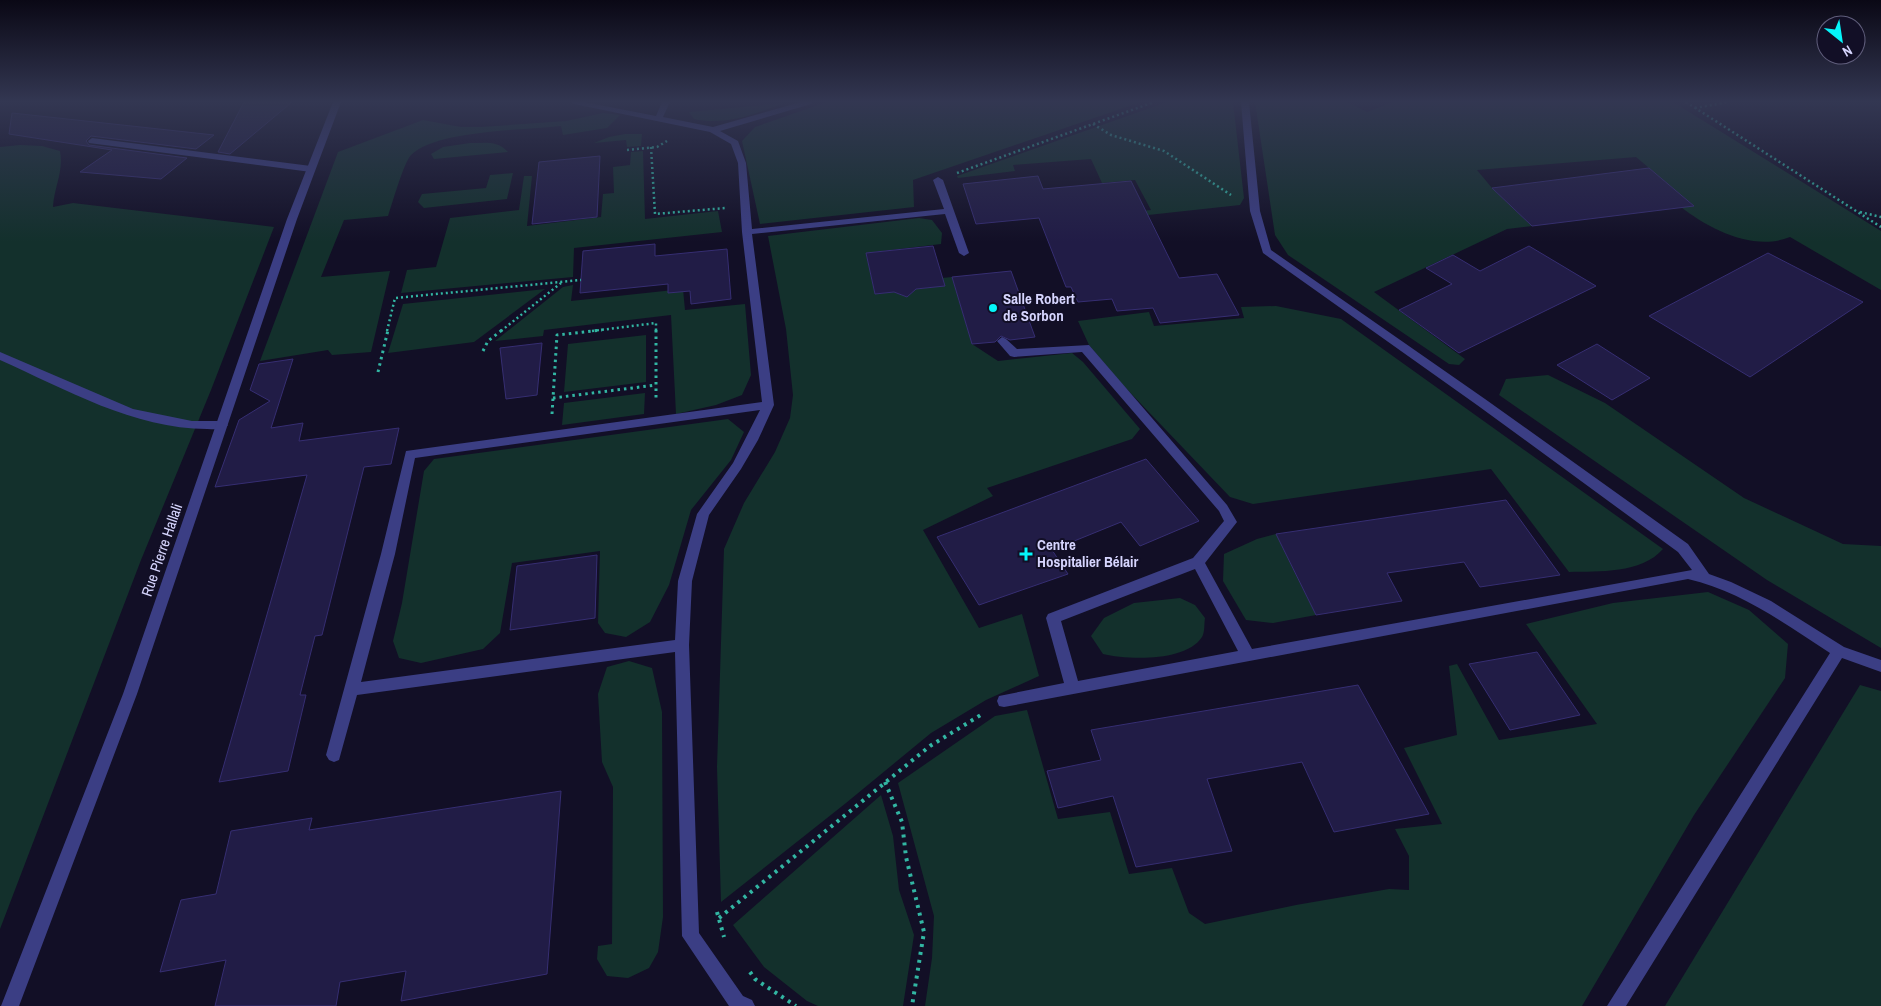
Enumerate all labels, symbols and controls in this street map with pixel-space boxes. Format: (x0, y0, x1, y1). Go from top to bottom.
north arrow (1816, 15, 1866, 65)
text: N (1839, 41, 1856, 61)
place label: Salle Robert de Sorbon (1003, 288, 1075, 326)
marker: Salle Robert de Sorbon (987, 302, 999, 314)
street label: Rue Pierre Hallali (136, 501, 187, 599)
place label: Centre Hospitalier Bélair (1037, 534, 1138, 572)
marker: Centre Hospitalier Bélair (1019, 547, 1033, 561)

